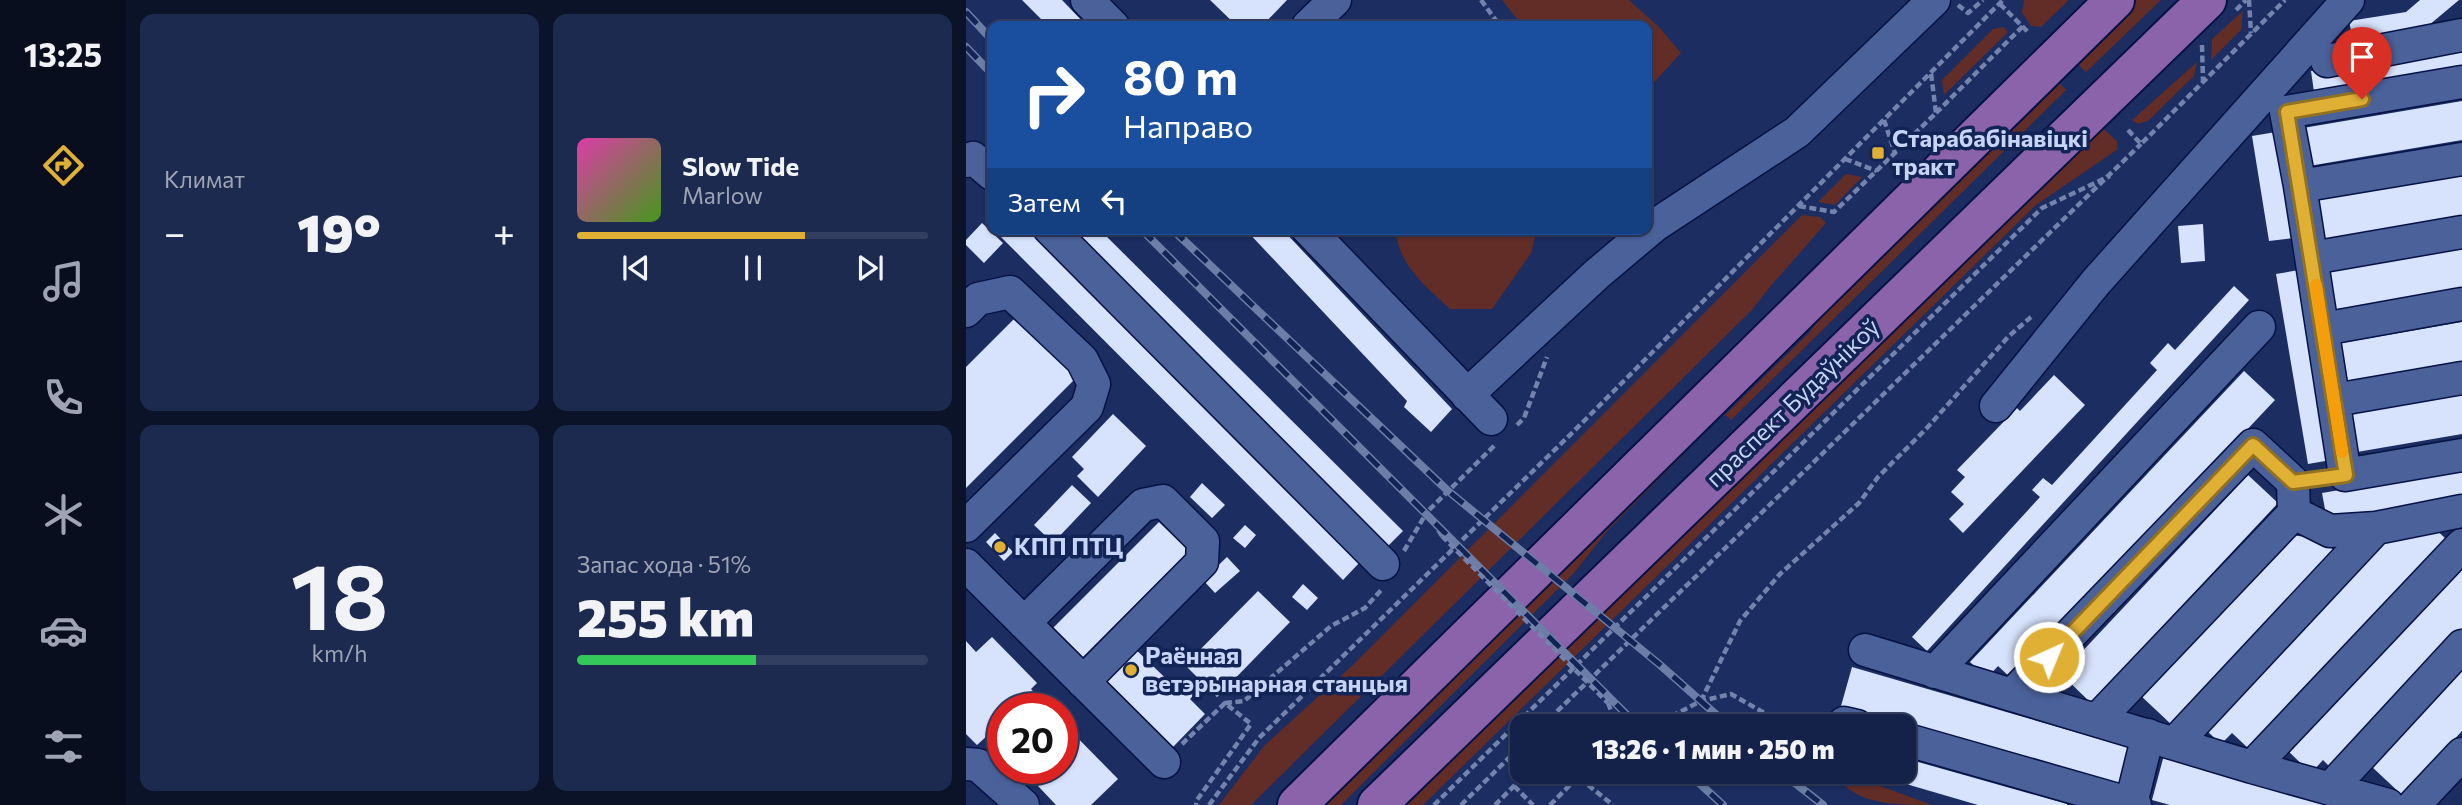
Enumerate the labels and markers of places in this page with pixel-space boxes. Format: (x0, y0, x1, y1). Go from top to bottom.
pin (2332, 27, 2392, 99)
place label: Старабабінавіцкі тракт (1892, 123, 2088, 180)
marker: Старабабінавіцкі тракт (1870, 145, 1886, 161)
place label: КПП ПТЦ (1014, 531, 1124, 560)
marker: КПП ПТЦ (992, 539, 1008, 555)
place label: Раённая ветэрынарная станцыя (1145, 640, 1408, 697)
marker: Раённая ветэрынарная станцыя (1123, 662, 1139, 678)

